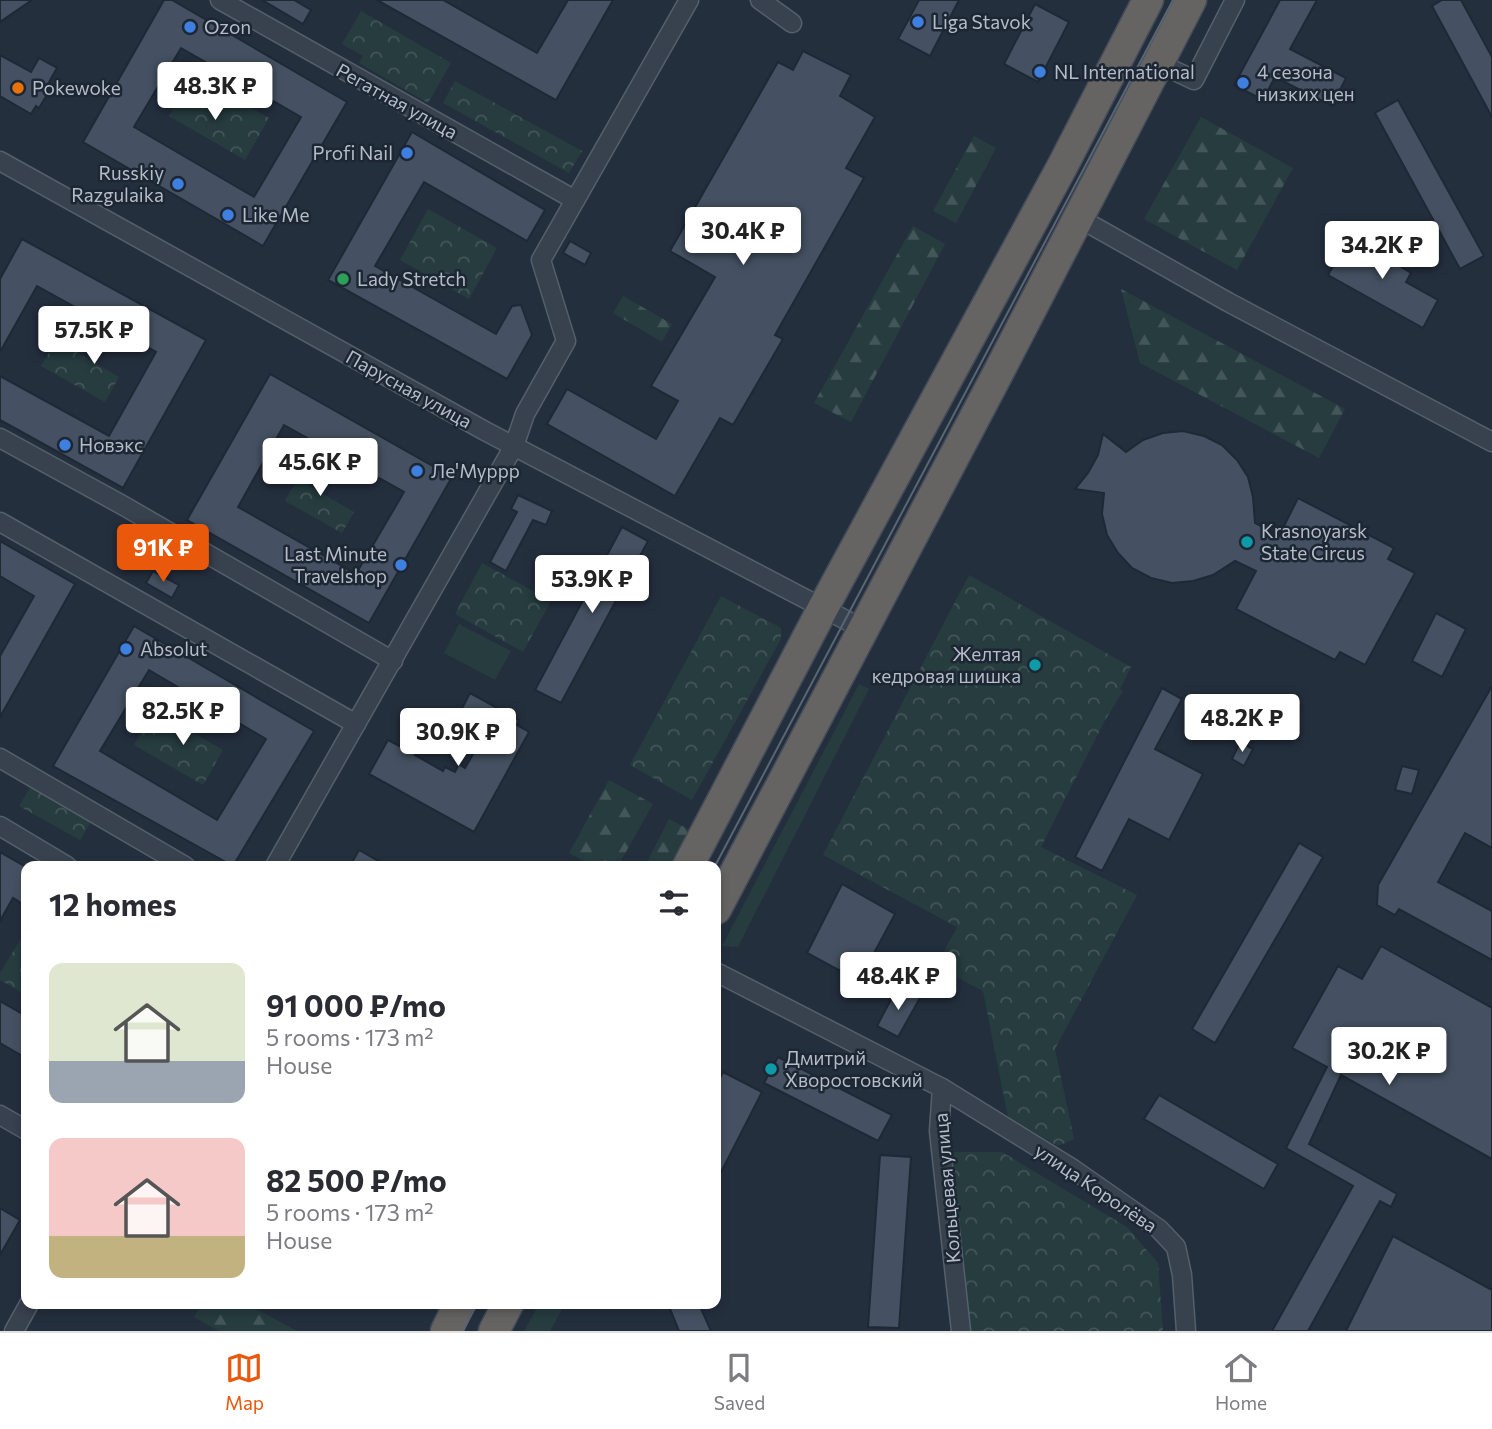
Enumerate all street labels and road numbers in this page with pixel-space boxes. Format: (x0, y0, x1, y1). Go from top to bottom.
street label: Регатная улица (333, 58, 462, 143)
street label: Парусная улица (342, 345, 476, 433)
street label: Кольцевая улица (928, 1112, 965, 1264)
street label: улица Королёва (1031, 1138, 1162, 1237)

